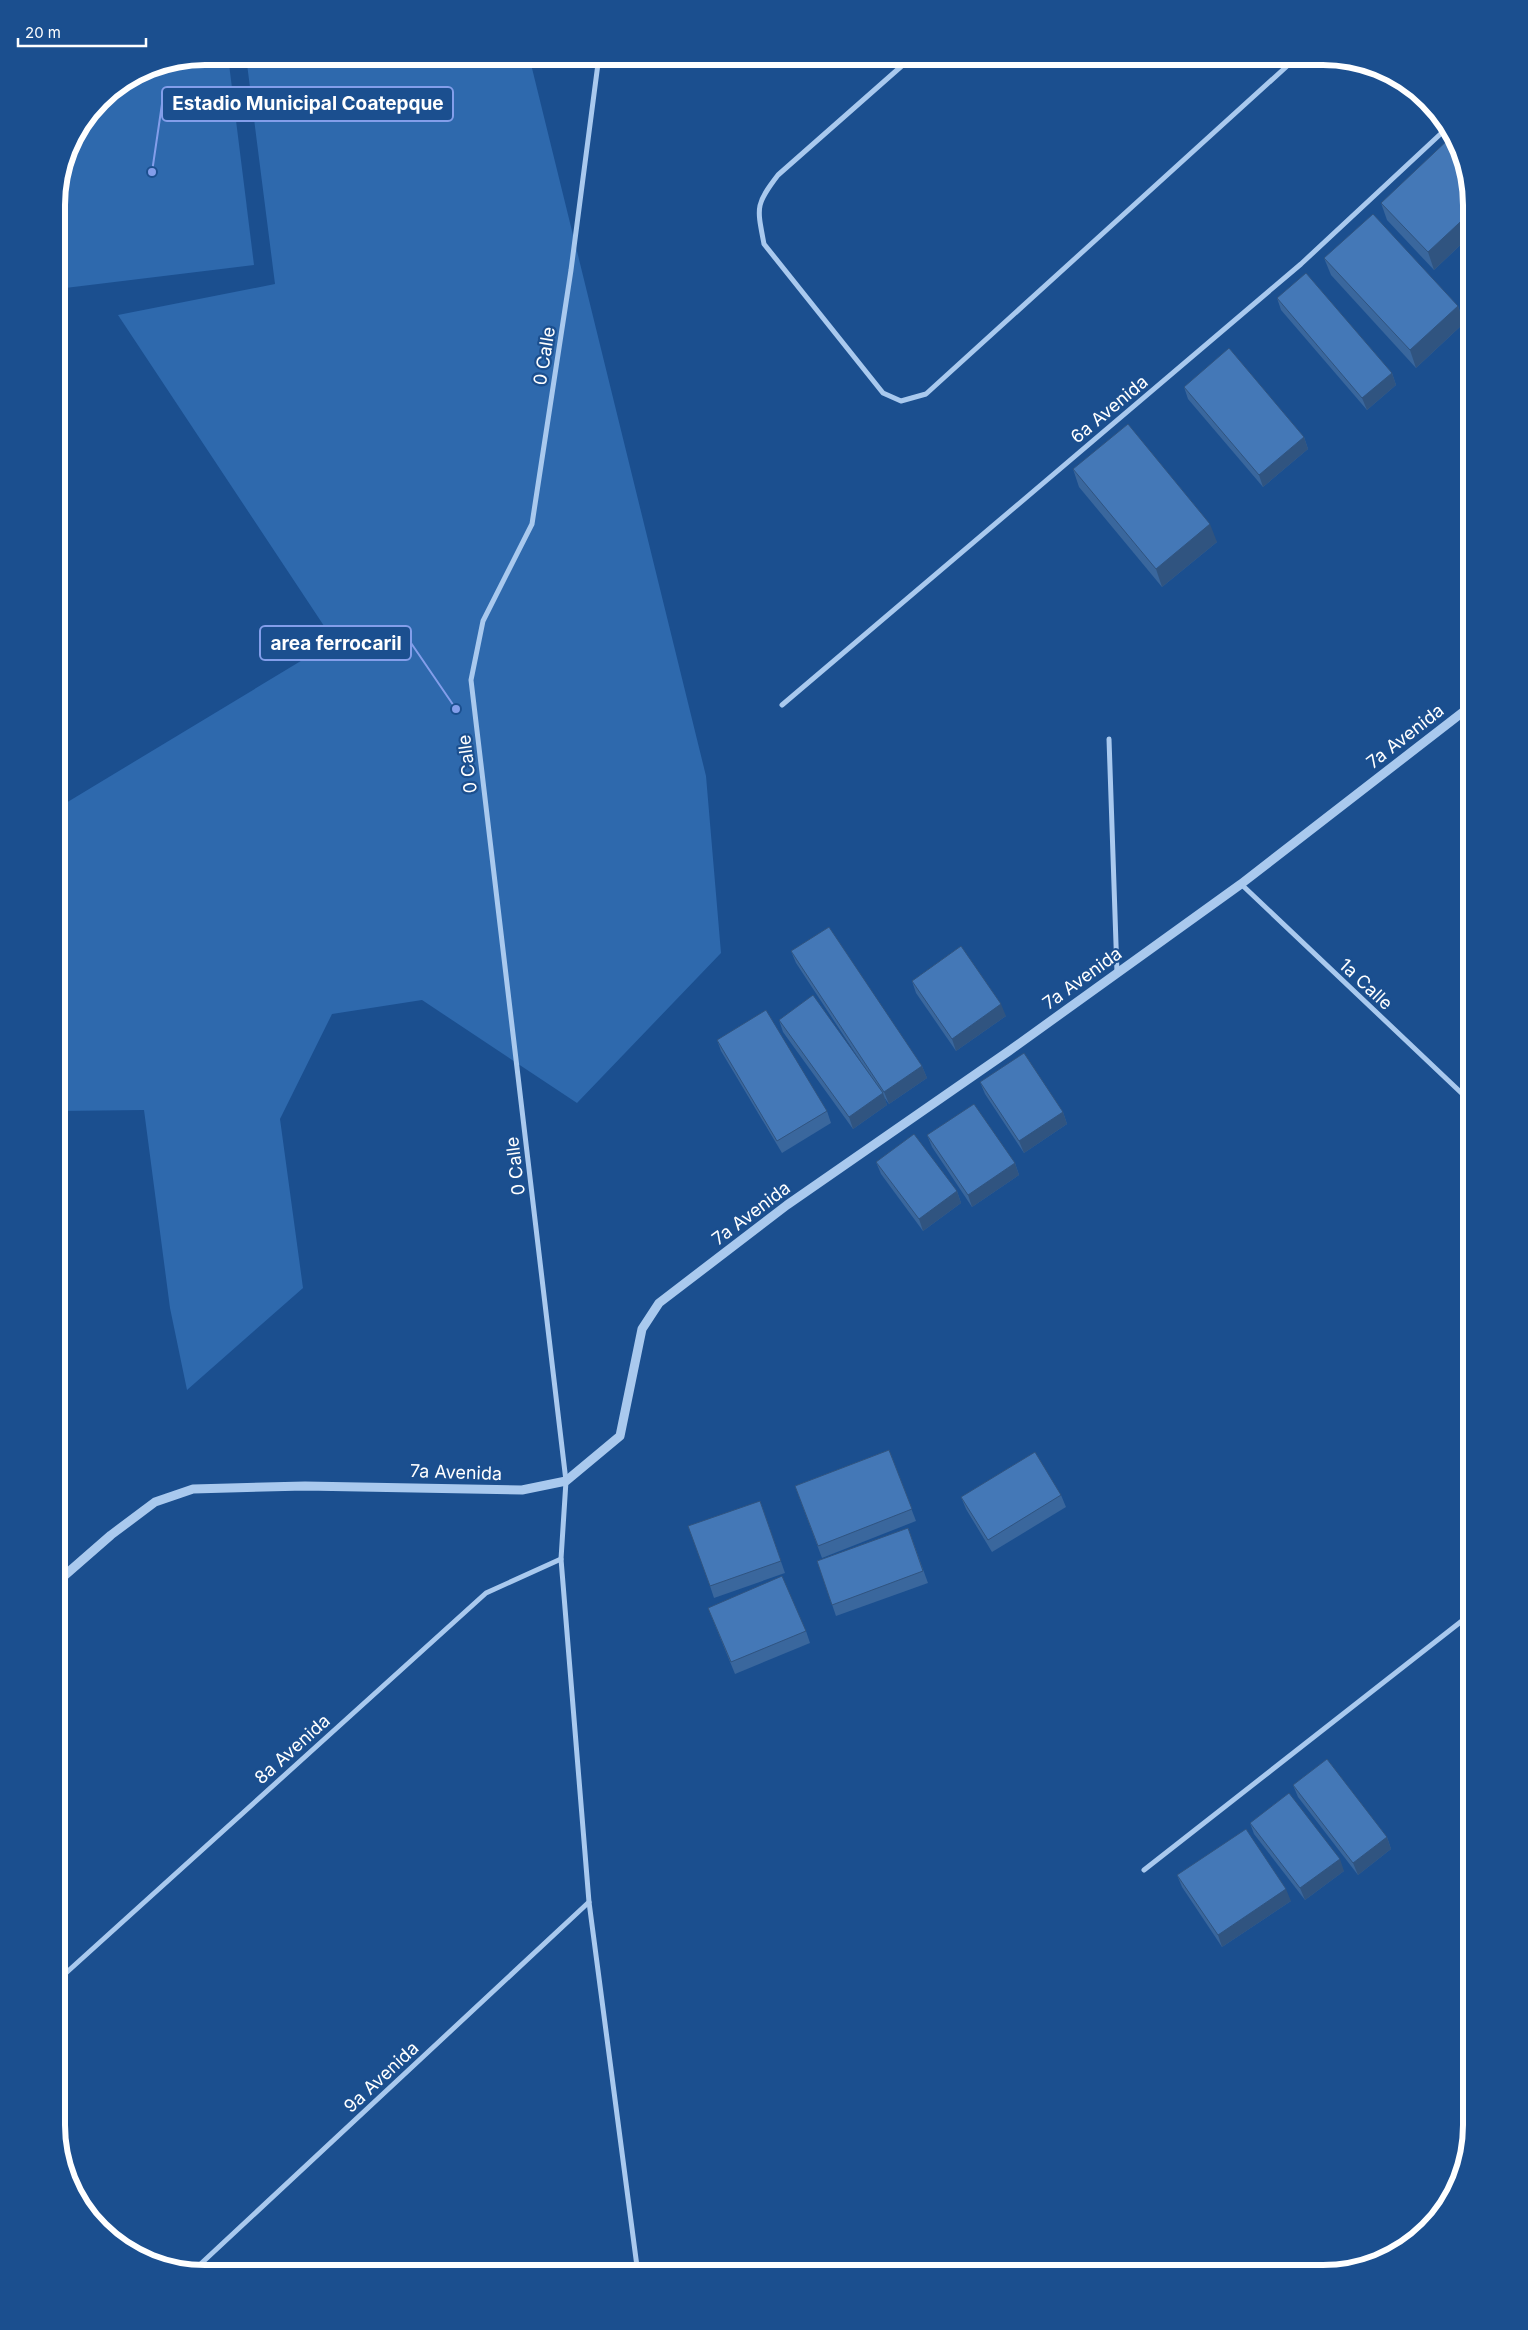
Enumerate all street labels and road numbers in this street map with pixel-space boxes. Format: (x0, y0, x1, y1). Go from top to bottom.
street label: 0 Calle (529, 325, 559, 387)
street label: 6a Avenida (1066, 371, 1152, 447)
street label: 7a Avenida (1362, 699, 1448, 773)
street label: 0 Calle (453, 733, 481, 795)
street label: 7a Avenida (1039, 942, 1125, 1014)
street label: 1a Calle (1335, 954, 1397, 1014)
street label: 0 Calle (501, 1135, 529, 1197)
street label: 7a Avenida (708, 1177, 794, 1249)
street label: 7a Avenida (410, 1460, 502, 1484)
street label: 8a Avenida (250, 1710, 334, 1788)
street label: 9a Avenida (339, 2037, 423, 2117)

